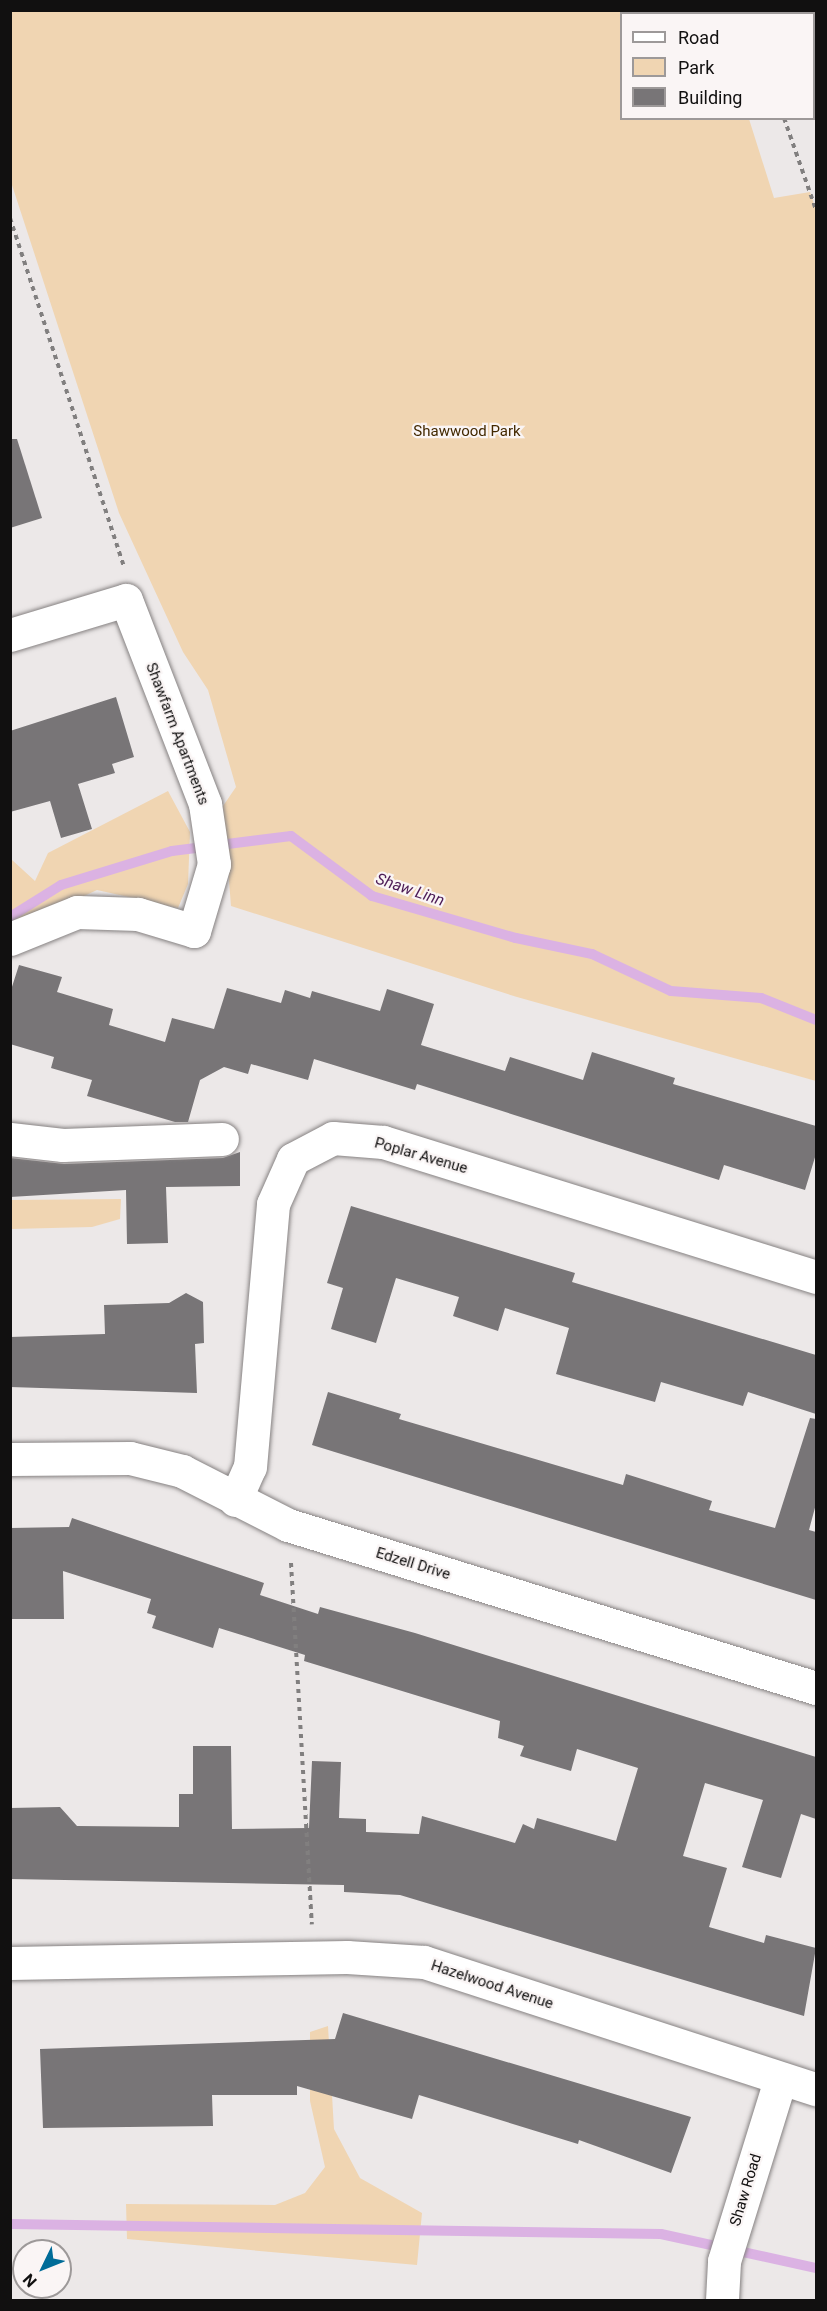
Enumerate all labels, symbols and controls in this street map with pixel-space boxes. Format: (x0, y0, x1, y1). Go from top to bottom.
legend (620, 12, 815, 120)
text: Road (678, 27, 719, 48)
text: Park (678, 57, 714, 78)
text: Building (678, 87, 742, 108)
park label: Shawwood Park (413, 423, 521, 441)
street label: Shawfarm Apartments (142, 660, 212, 808)
water label: Shaw Linn (373, 869, 447, 911)
street label: Poplar Avenue (372, 1134, 470, 1178)
street label: Edzell Drive (374, 1544, 452, 1584)
street label: Hazelwood Avenue (429, 1957, 555, 2013)
street label: Shaw Road (726, 2152, 766, 2228)
north arrow (12, 2239, 72, 2299)
text: N (19, 2270, 41, 2291)

